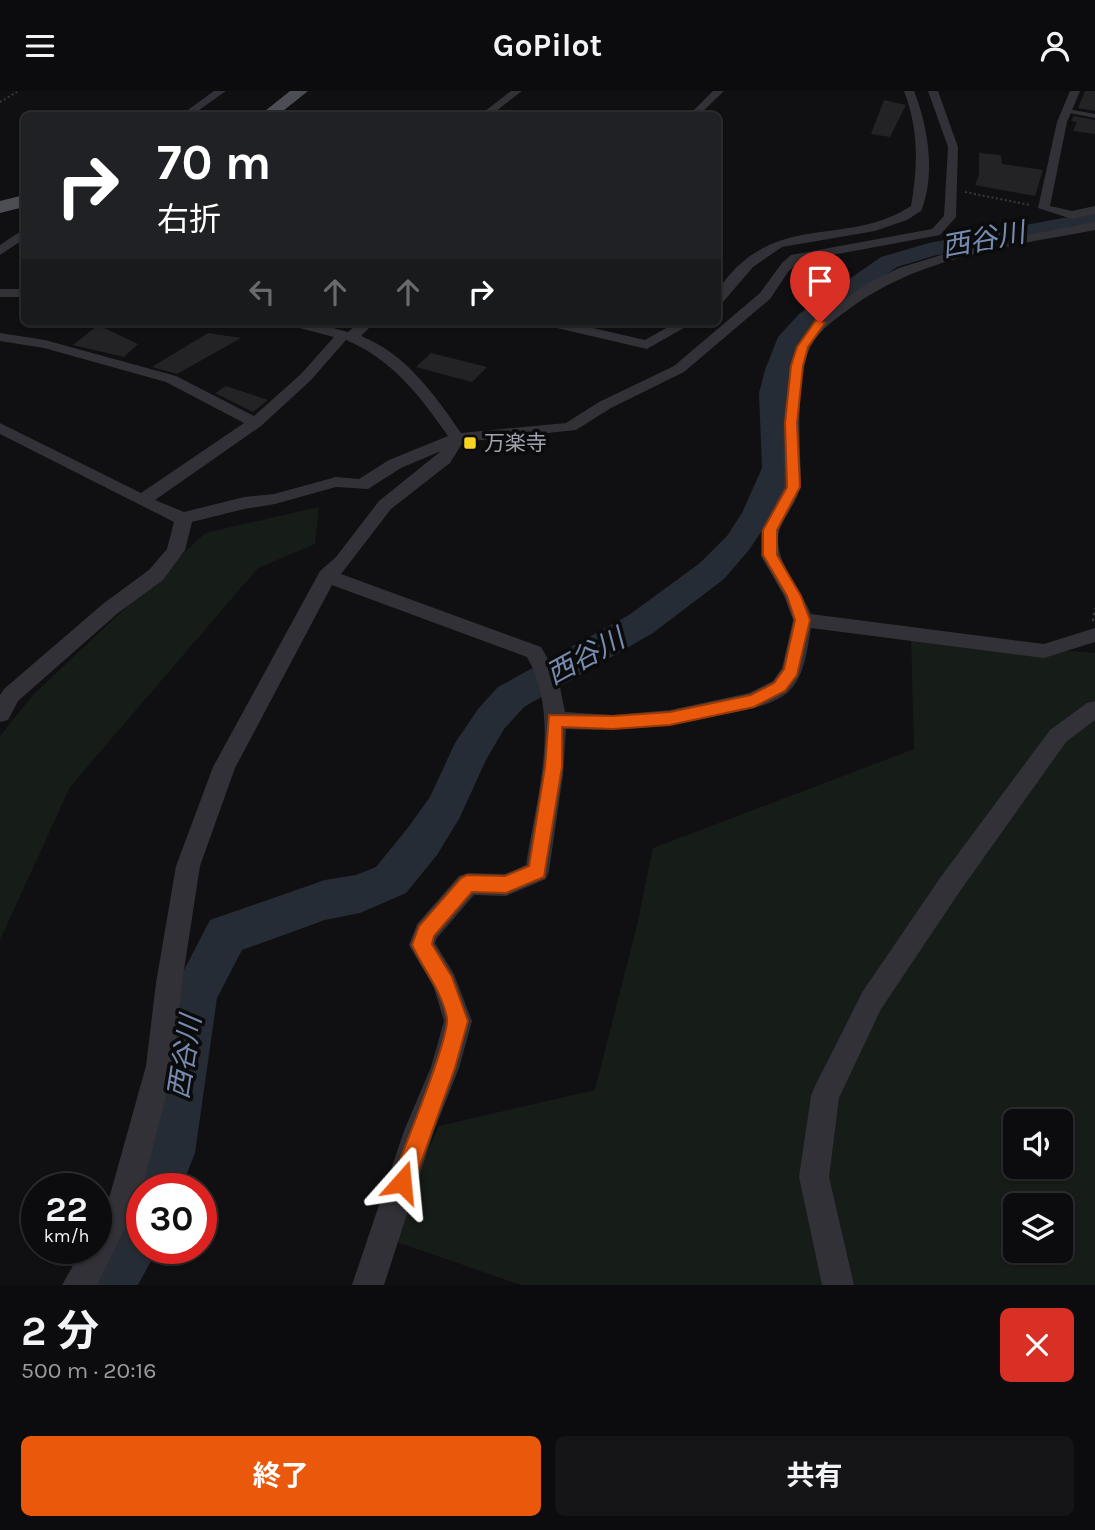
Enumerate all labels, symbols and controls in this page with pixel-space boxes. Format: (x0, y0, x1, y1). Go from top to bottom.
icon: menu (21, 27, 59, 65)
text: GoPilot (493, 27, 602, 64)
icon: person (1036, 27, 1074, 65)
text: 70 m (157, 134, 271, 191)
icon: right (42, 140, 133, 231)
text: 右折 (157, 201, 221, 238)
water label: 西谷川 (939, 215, 1030, 264)
pin (790, 251, 850, 323)
icon: arrive (801, 262, 839, 300)
icon: left (243, 273, 281, 311)
icon: ahead (316, 273, 354, 311)
icon: ahead (389, 273, 427, 311)
icon: right (462, 273, 500, 311)
place label: 万楽寺 (484, 431, 547, 455)
marker: 万楽寺 (462, 435, 478, 451)
water label: 西谷川 (541, 620, 633, 691)
water label: 西谷川 (162, 1010, 208, 1101)
map controls (1003, 1109, 1073, 1263)
button: sound (1003, 1109, 1073, 1179)
position arrow (365, 1145, 439, 1219)
speed limit sign: 30 (126, 1173, 217, 1264)
text: 22 (45, 1189, 88, 1230)
button: layers (1003, 1193, 1073, 1263)
text: km/h (44, 1225, 89, 1247)
text: 2 分 (21, 1306, 99, 1356)
button: close (1000, 1308, 1074, 1382)
text: 500 m · 20:16 (21, 1357, 156, 1384)
button: 終了 (21, 1436, 541, 1516)
button: 共有 (555, 1436, 1074, 1516)

